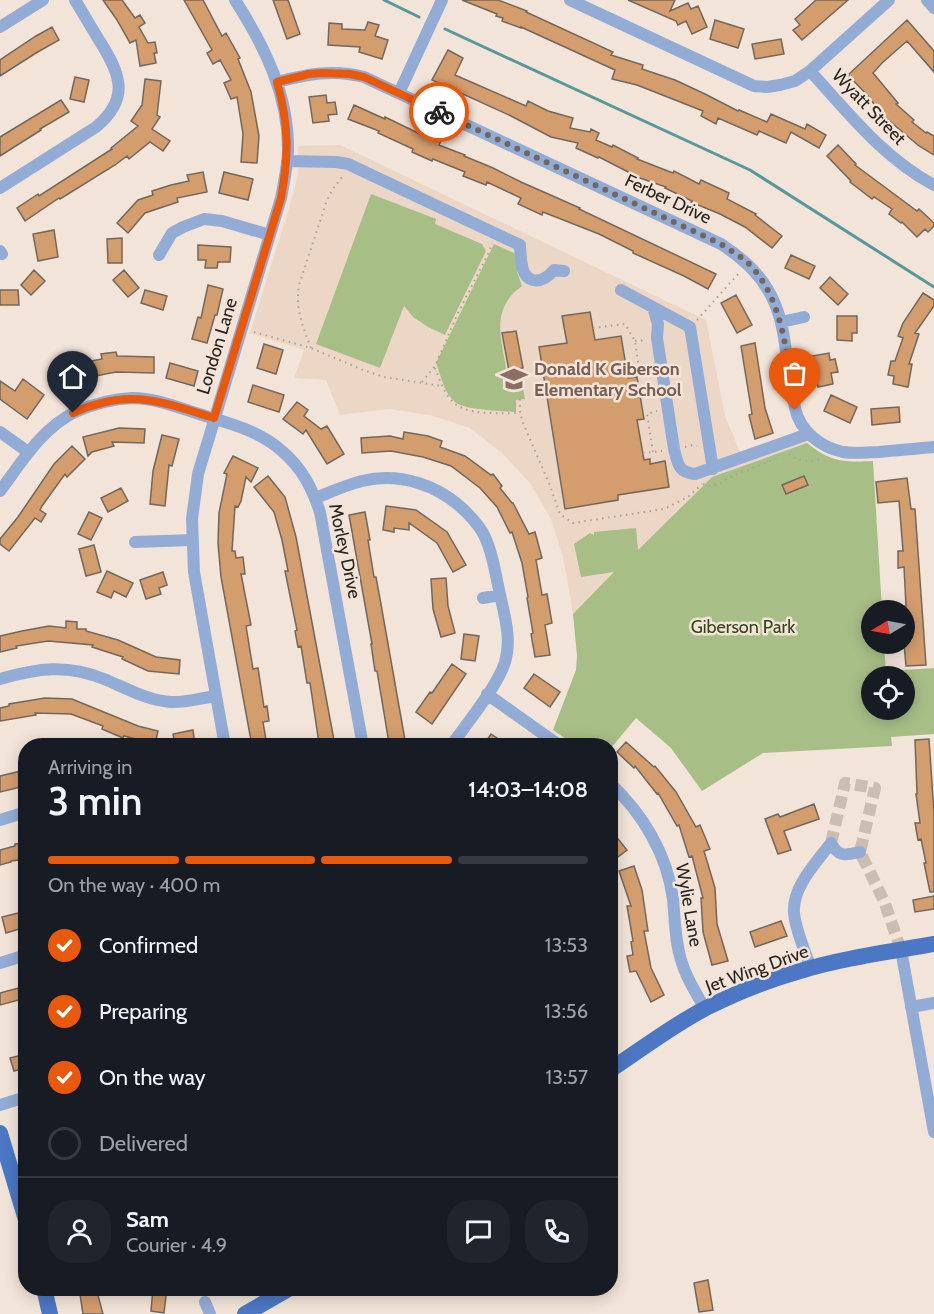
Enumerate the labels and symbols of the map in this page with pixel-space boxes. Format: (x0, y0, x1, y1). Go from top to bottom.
street label: Wyatt Street (827, 65, 911, 149)
courier (409, 82, 469, 142)
street label: Ferber Drive (621, 169, 715, 229)
street label: London Lane (192, 295, 242, 397)
pin (769, 348, 820, 410)
pin (47, 351, 98, 413)
place label: Donald K Giberson Elementary School (534, 358, 682, 401)
school or university icon: Donald K Giberson Elementary School (499, 364, 529, 394)
street label: Morley Drive (324, 501, 366, 601)
north arrow (861, 600, 915, 654)
park label: Giberson Park (691, 616, 796, 638)
street label: Wylie Lane (671, 862, 707, 948)
street label: Jet Wing Drive (702, 940, 811, 998)

